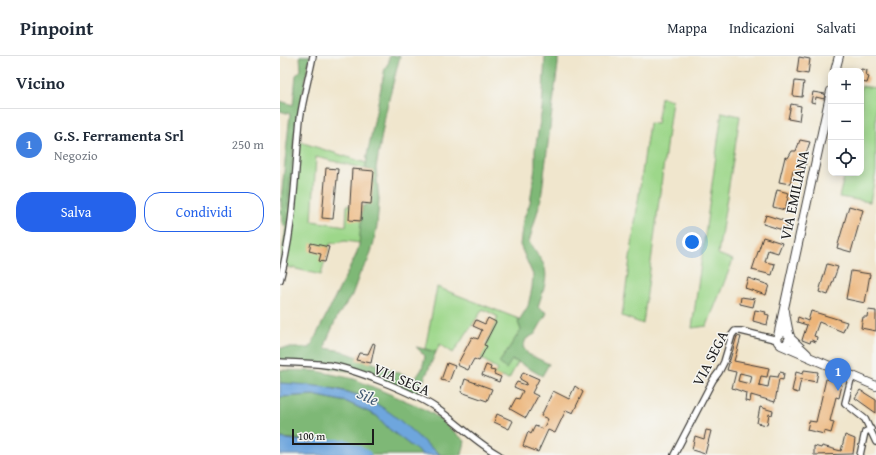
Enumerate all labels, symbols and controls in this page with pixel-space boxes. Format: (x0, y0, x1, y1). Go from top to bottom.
text: Pinpoint (20, 14, 93, 42)
text: Mappa (667, 18, 707, 38)
text: Indicazioni (729, 18, 794, 38)
text: Salvati (816, 18, 856, 38)
map controls (828, 68, 864, 176)
button: + (828, 68, 864, 104)
text: Vicino (16, 70, 65, 95)
button: − (828, 104, 864, 140)
text: G.S. Ferramenta Srl (54, 125, 184, 146)
text: 1 (26, 135, 32, 154)
text: 250 m (232, 135, 264, 154)
button: locate (828, 140, 864, 176)
text: Negozio (54, 146, 98, 165)
street label: VIA EMILIANA (774, 148, 814, 242)
button: Salva (16, 192, 136, 232)
button: Condividi (144, 192, 264, 232)
your location (682, 232, 702, 252)
street label: VIA SEGA (687, 327, 733, 389)
street label: VIA SEGA (370, 358, 434, 400)
pin: 1 (825, 358, 851, 391)
water label: Sile (353, 381, 383, 412)
scale bar (292, 427, 374, 446)
text: 100 m (298, 428, 325, 444)

